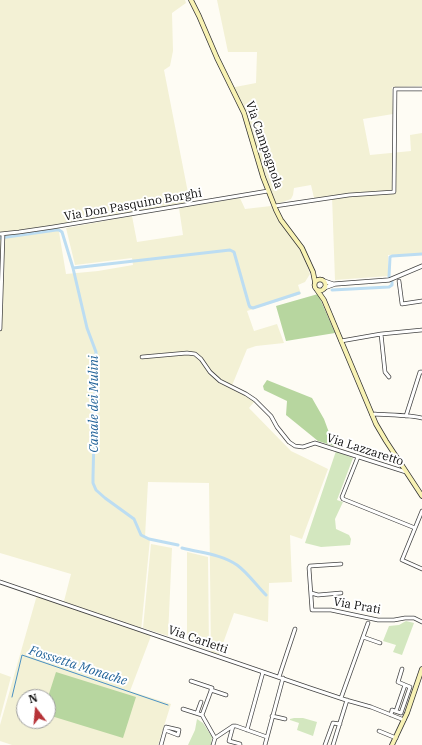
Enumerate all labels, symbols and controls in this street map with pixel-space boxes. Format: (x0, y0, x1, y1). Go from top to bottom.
street label: Via Campagnola (242, 99, 286, 191)
street label: Via Don Pasquino Borghi (63, 186, 203, 224)
water label: Canale dei Mulini (86, 355, 102, 453)
street label: Via Lazzaretto (325, 431, 405, 469)
street label: Via Prati (332, 595, 382, 617)
street label: Via Carletti (166, 623, 230, 657)
water label: Fosssetta Monache (27, 643, 129, 689)
north arrow (16, 689, 56, 729)
text: N (27, 691, 39, 706)

